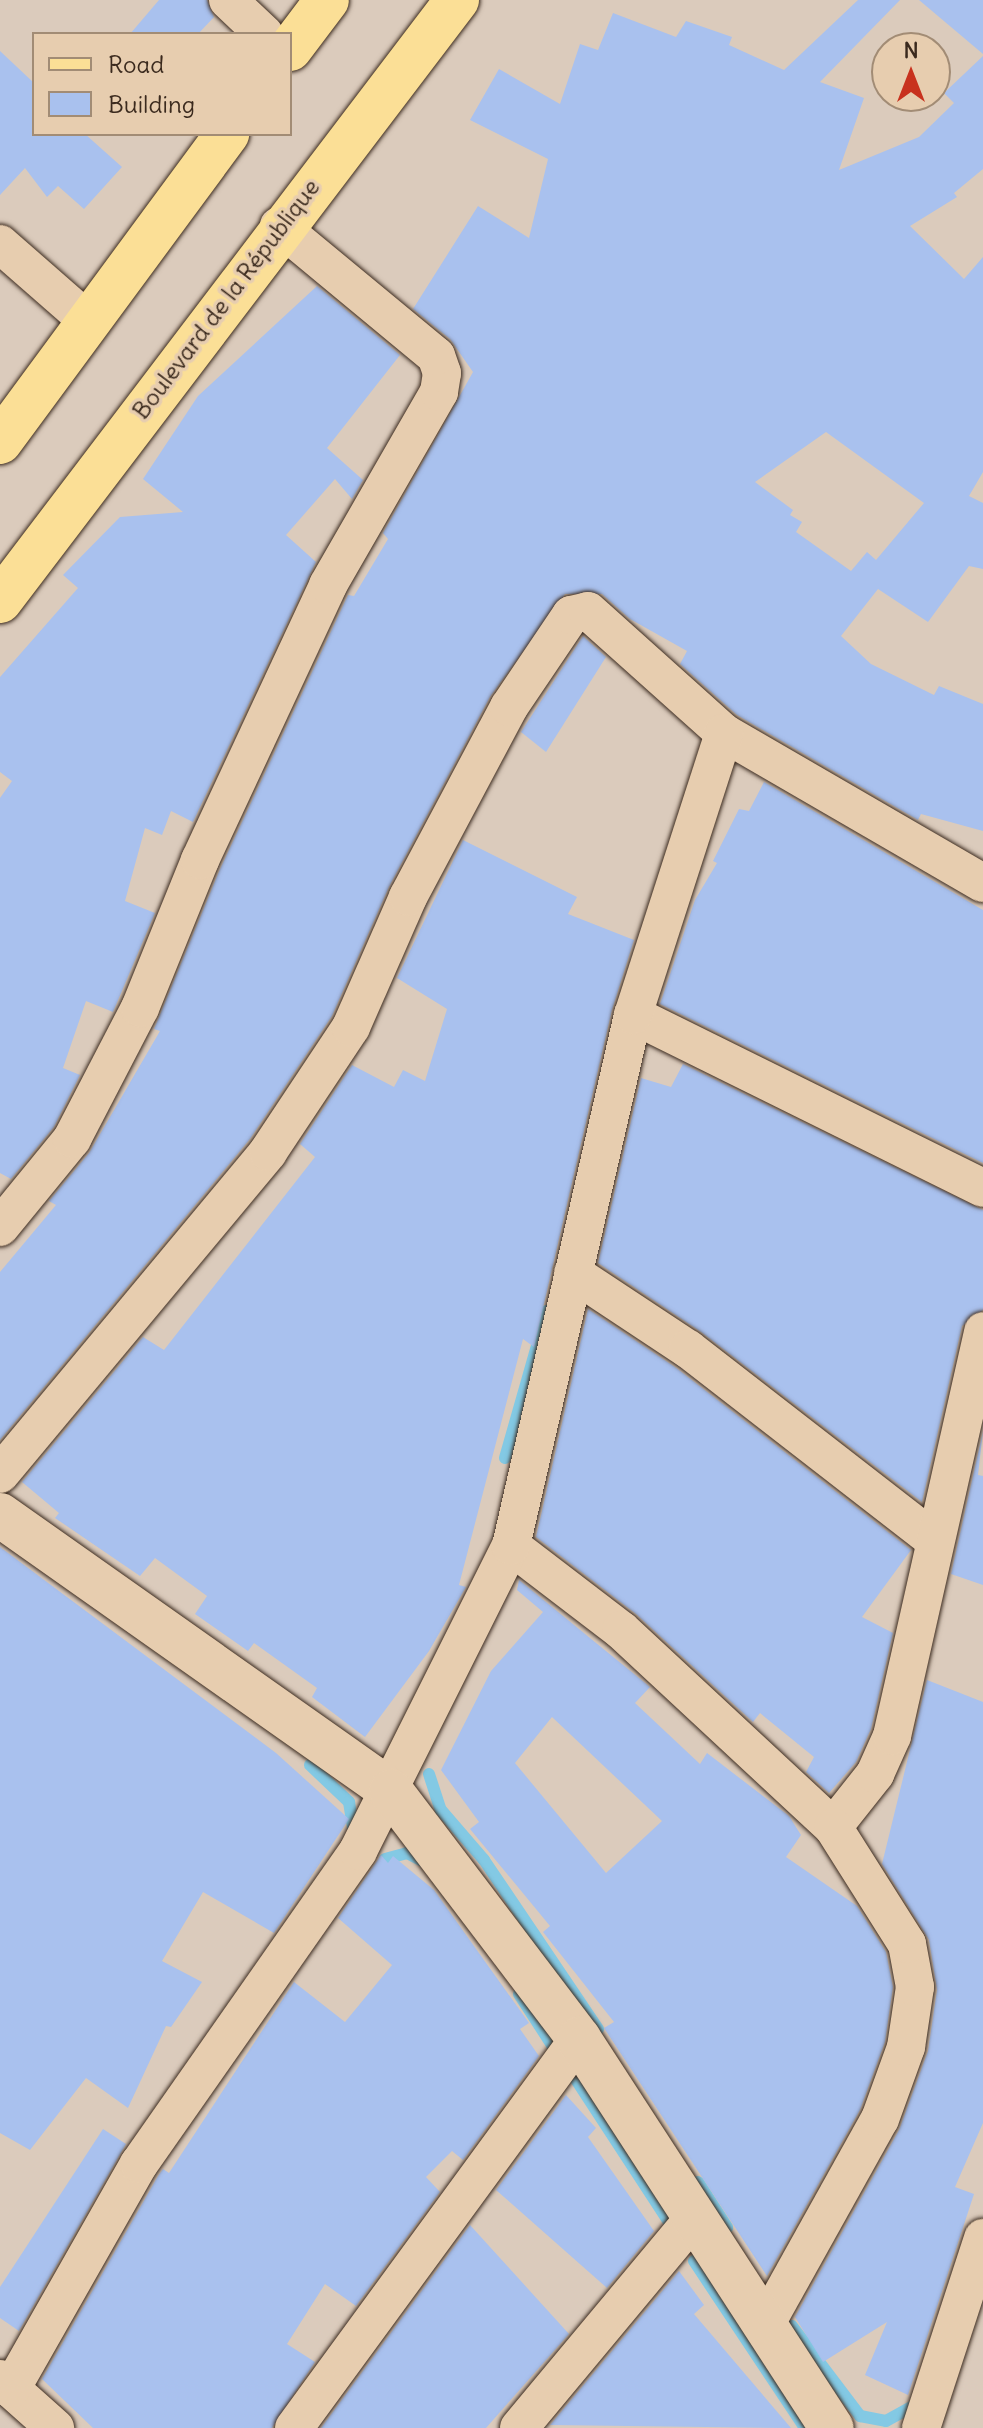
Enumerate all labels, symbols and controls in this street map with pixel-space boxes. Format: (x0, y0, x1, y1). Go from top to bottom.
legend (32, 32, 292, 136)
north arrow (871, 32, 951, 112)
text: N (903, 36, 919, 64)
text: Road (108, 49, 164, 79)
text: Building (108, 89, 195, 119)
street label: Boulevard de la République (126, 173, 326, 425)

